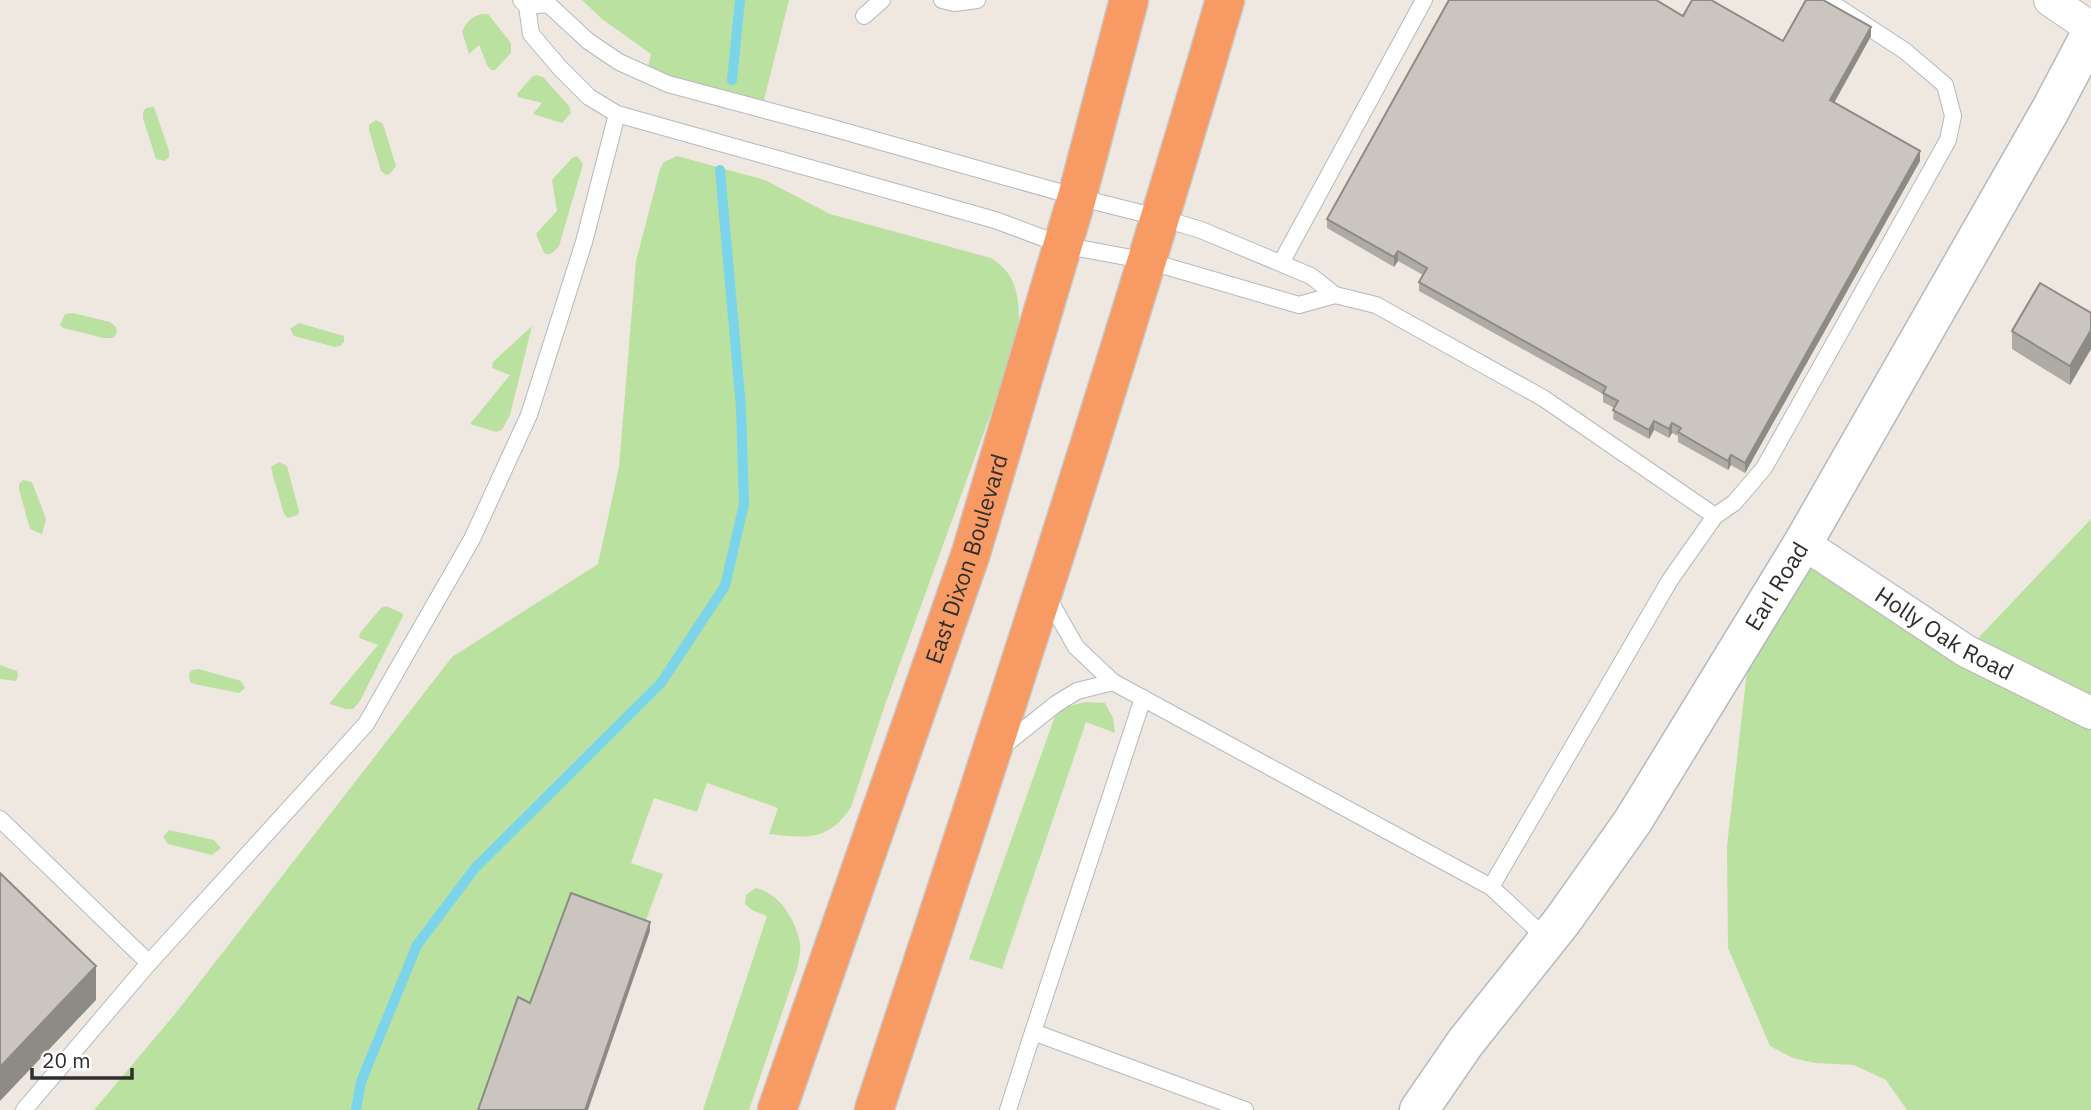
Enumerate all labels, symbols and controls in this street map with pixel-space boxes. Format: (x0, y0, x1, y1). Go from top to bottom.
street label: East Dixon Boulevard (918, 450, 1014, 667)
street label: Earl Road (1737, 536, 1814, 636)
street label: Holly Oak Road (1870, 579, 2019, 686)
scale bar (32, 1036, 131, 1080)
text: 20 m (42, 1046, 91, 1074)

